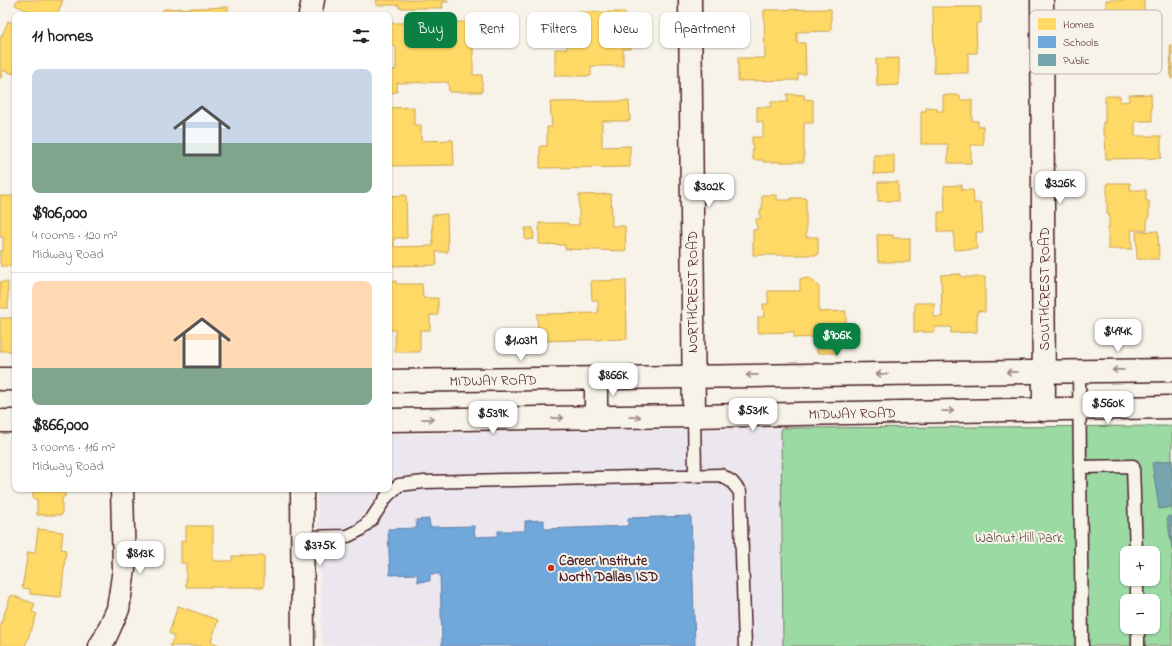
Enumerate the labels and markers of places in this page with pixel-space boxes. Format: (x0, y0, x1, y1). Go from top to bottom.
pin: $326K (1032, 171, 1088, 205)
pin: $302K (681, 174, 737, 208)
pin: $494K (1090, 319, 1146, 353)
pin: $906K (809, 323, 865, 357)
pin: $1.03M (488, 328, 554, 362)
pin: $866K (585, 363, 641, 397)
pin: $560K (1080, 391, 1136, 425)
pin: $531K (725, 398, 781, 432)
pin: $539K (465, 401, 521, 435)
pin: $375K (292, 533, 348, 567)
pin: $813K (112, 541, 168, 575)
place label: Career Institute North Dallas ISD (559, 551, 658, 588)
marker: Career Institute North Dallas ISD (546, 563, 556, 573)

